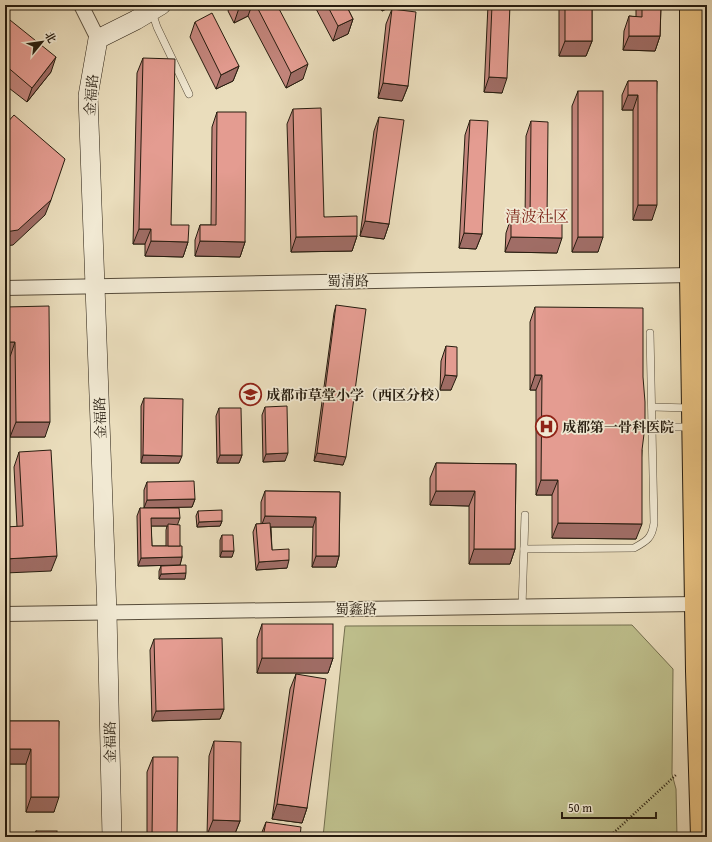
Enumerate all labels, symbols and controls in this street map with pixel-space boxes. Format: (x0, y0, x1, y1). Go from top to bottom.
north arrow (22, 22, 62, 62)
text: 北 (41, 28, 60, 46)
street label: 金福路 (79, 73, 103, 117)
district label: 清波社区 (505, 204, 569, 228)
street label: 蜀清路 (327, 271, 369, 291)
school or university icon: 成都市草堂小学（西区分校） (237, 382, 263, 408)
place label: 成都市草堂小学（西区分校） (266, 385, 448, 405)
street label: 金福路 (89, 397, 111, 439)
hospital icon: 成都第一骨科医院 (533, 414, 559, 440)
place label: 成都第一骨科医院 (562, 417, 674, 437)
street label: 蜀鑫路 (335, 599, 377, 619)
street label: 金福路 (100, 721, 120, 763)
scale bar (562, 794, 656, 820)
text: 50 m (568, 799, 592, 816)

